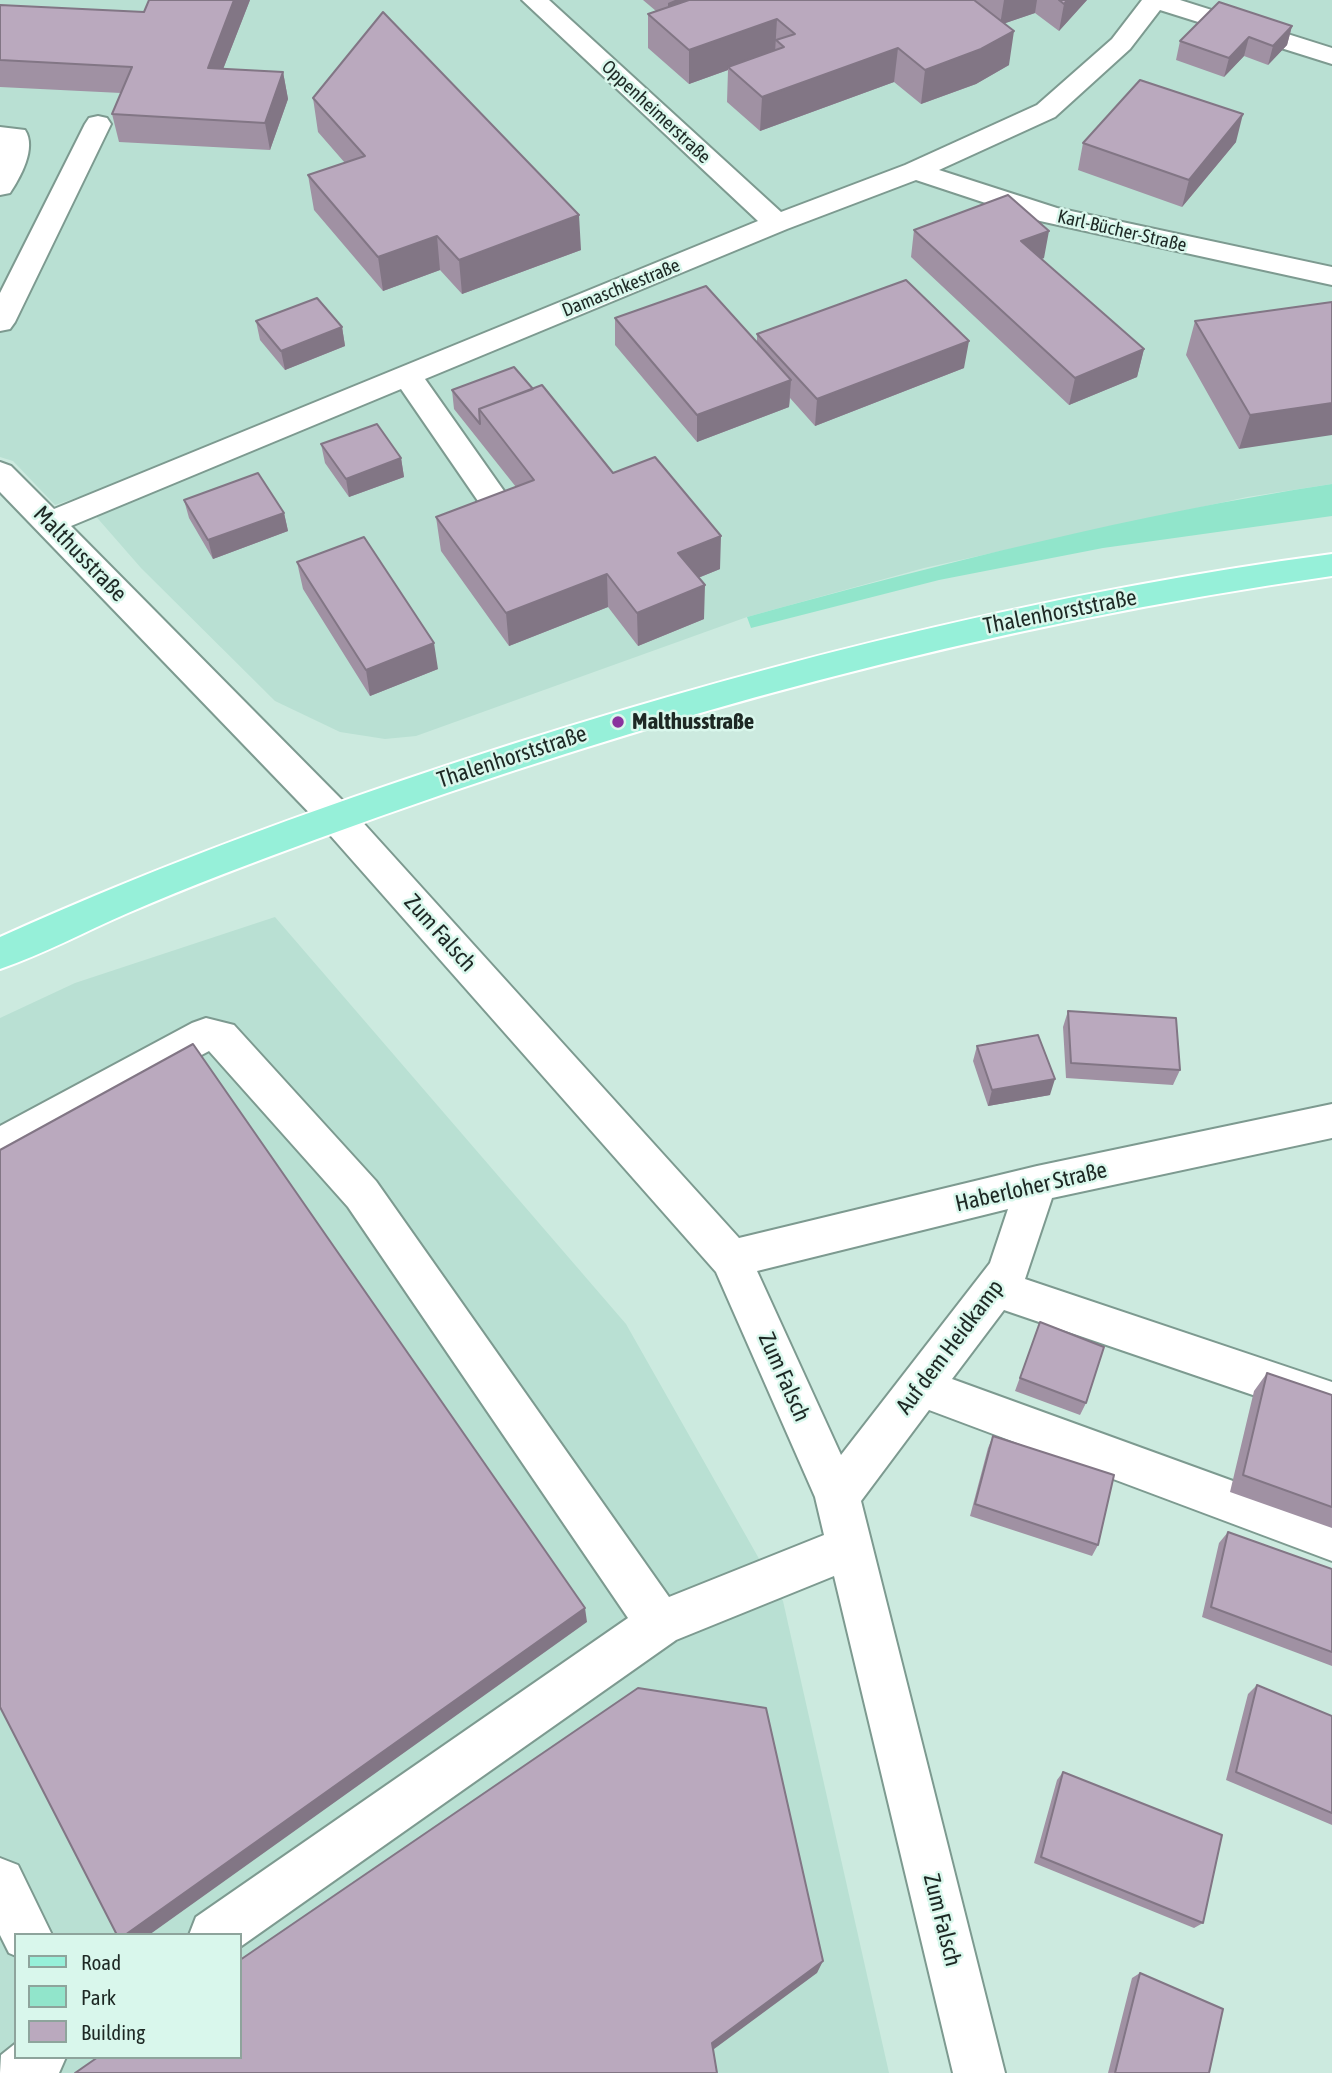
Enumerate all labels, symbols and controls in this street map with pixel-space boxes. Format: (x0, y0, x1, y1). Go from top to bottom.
street label: Oppenheimerstraße (597, 56, 715, 168)
street label: Karl-Bücher-Straße (1055, 205, 1189, 257)
street label: Damaschkestraße (559, 254, 683, 322)
street label: Malthusstraße (28, 500, 132, 608)
street label: Thalenhorststraße (981, 584, 1139, 640)
place label: Malthusstraße (632, 708, 754, 736)
marker: Malthusstraße (610, 714, 626, 730)
street label: Thalenhorststraße (434, 720, 590, 794)
street label: Zum Falsch (398, 889, 482, 977)
street label: Haberloher Straße (952, 1156, 1110, 1218)
street label: Auf dem Heidkamp (890, 1274, 1010, 1420)
street label: Zum Falsch (752, 1328, 816, 1426)
street label: Zum Falsch (917, 1871, 967, 1969)
legend (14, 1933, 242, 2059)
text: Road (81, 1950, 121, 1974)
text: Park (81, 1985, 116, 2009)
text: Building (81, 2020, 145, 2044)

